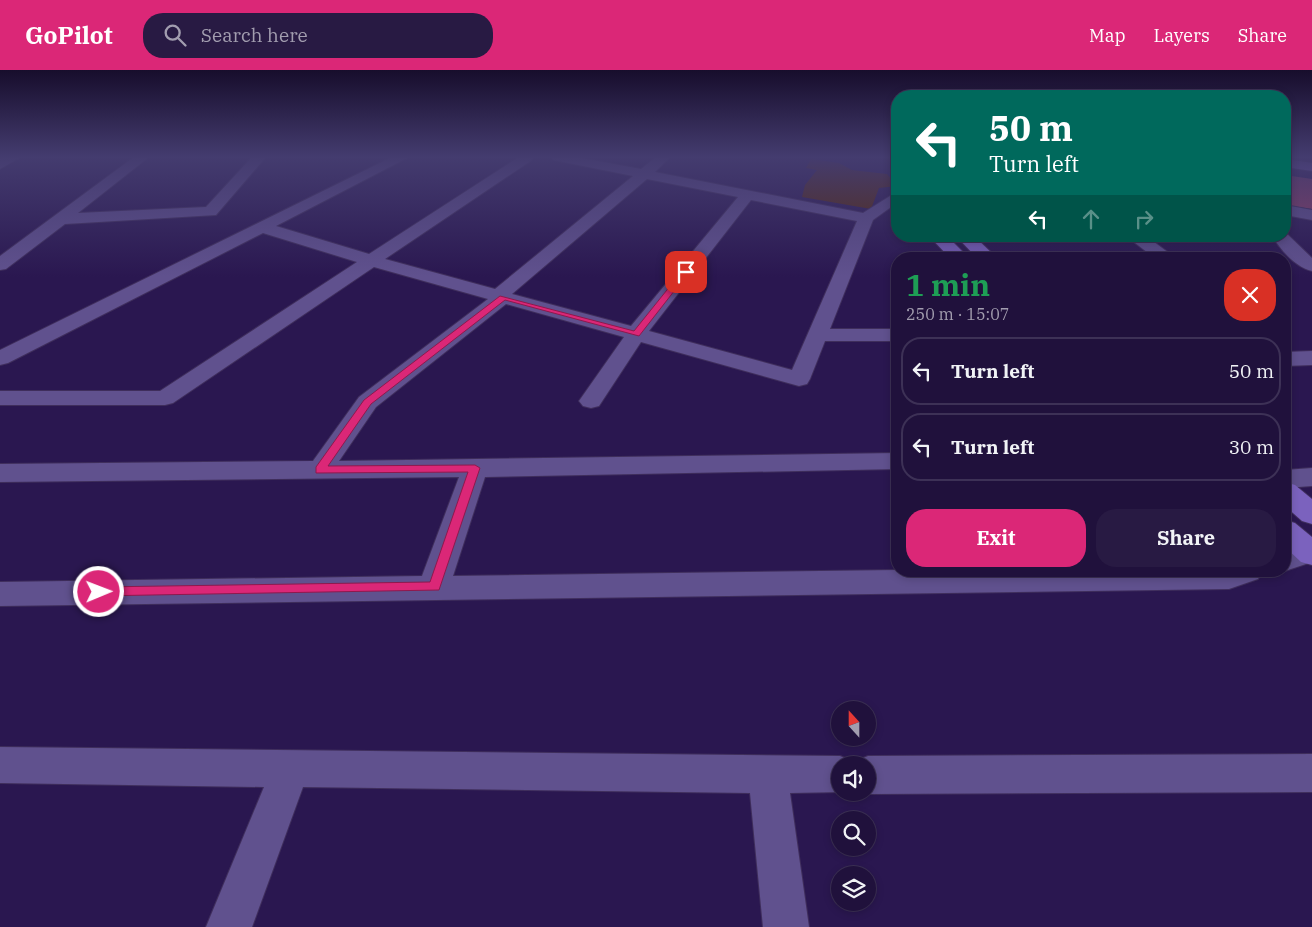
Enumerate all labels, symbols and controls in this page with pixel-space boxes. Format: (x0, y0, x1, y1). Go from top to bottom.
search box (143, 13, 493, 58)
text: GoPilot (25, 19, 113, 51)
icon: search (161, 21, 189, 49)
text: Search here (201, 23, 308, 47)
text: Map (1089, 24, 1126, 47)
text: Layers (1154, 24, 1210, 47)
text: Share (1238, 24, 1287, 47)
text: 50 m (989, 105, 1073, 151)
icon: left (906, 110, 971, 175)
text: Turn left (989, 149, 1079, 178)
icon: left (1024, 205, 1052, 233)
icon: ahead (1077, 205, 1105, 233)
icon: right (1130, 205, 1158, 233)
pin (665, 251, 707, 293)
icon: arrive (672, 258, 700, 286)
text: 1 min (906, 265, 990, 304)
button: close (1224, 269, 1276, 321)
text: 250 m · 15:07 (906, 304, 1009, 324)
icon: left (908, 357, 936, 385)
text: Turn left (951, 359, 1034, 383)
text: 50 m (1229, 359, 1274, 383)
icon: left (908, 433, 936, 461)
text: Turn left (951, 435, 1034, 459)
text: 30 m (1229, 435, 1274, 459)
button: Exit (906, 509, 1086, 567)
button: Share (1096, 509, 1276, 567)
position arrow (72, 565, 124, 617)
north arrow (831, 701, 876, 746)
map controls (831, 701, 876, 911)
button: sound (831, 756, 876, 801)
button: search (831, 811, 876, 856)
button: layers (831, 866, 876, 911)

